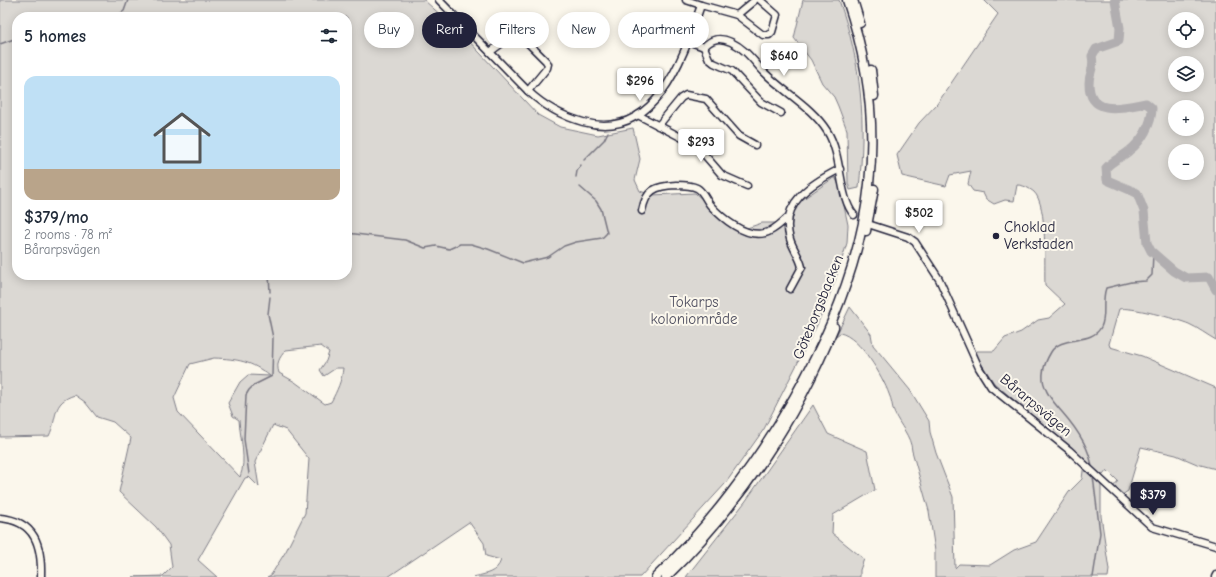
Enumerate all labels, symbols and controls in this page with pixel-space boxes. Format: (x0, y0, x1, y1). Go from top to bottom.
chip: Buy (364, 12, 414, 48)
chip: Rent (422, 12, 477, 48)
chip: Filters (485, 12, 549, 48)
chip: New (557, 12, 610, 48)
chip: Apartment (618, 12, 709, 48)
map controls (1168, 12, 1204, 180)
button: locate (1168, 12, 1204, 48)
icon: filters (318, 25, 340, 47)
text: 5 homes (24, 27, 86, 46)
pin: $640 (760, 43, 808, 77)
text: $640 (770, 48, 798, 63)
button: layers (1168, 56, 1204, 92)
pin: $296 (616, 68, 664, 102)
text: $296 (626, 73, 654, 88)
button: + (1168, 100, 1204, 136)
icon: home (146, 102, 218, 174)
pin: $293 (677, 129, 725, 163)
text: $293 (687, 134, 715, 149)
button: − (1168, 144, 1204, 180)
pin: $502 (895, 200, 943, 234)
text: $502 (905, 205, 933, 220)
text: $379/mo (24, 208, 89, 227)
place label: Choklad Verkstaden (1004, 218, 1073, 253)
text: 2 rooms · 78 m² (24, 227, 112, 242)
marker: Choklad Verkstaden (991, 231, 1001, 241)
text: Bårarpsvägen (24, 242, 100, 257)
street label: Göteborgsbacken (789, 252, 847, 362)
park label: Tokarps koloniområde (651, 293, 738, 328)
street label: Bårarpsvägen (997, 370, 1075, 440)
pin: $379 (1129, 482, 1177, 516)
text: $379 (1140, 487, 1166, 502)

